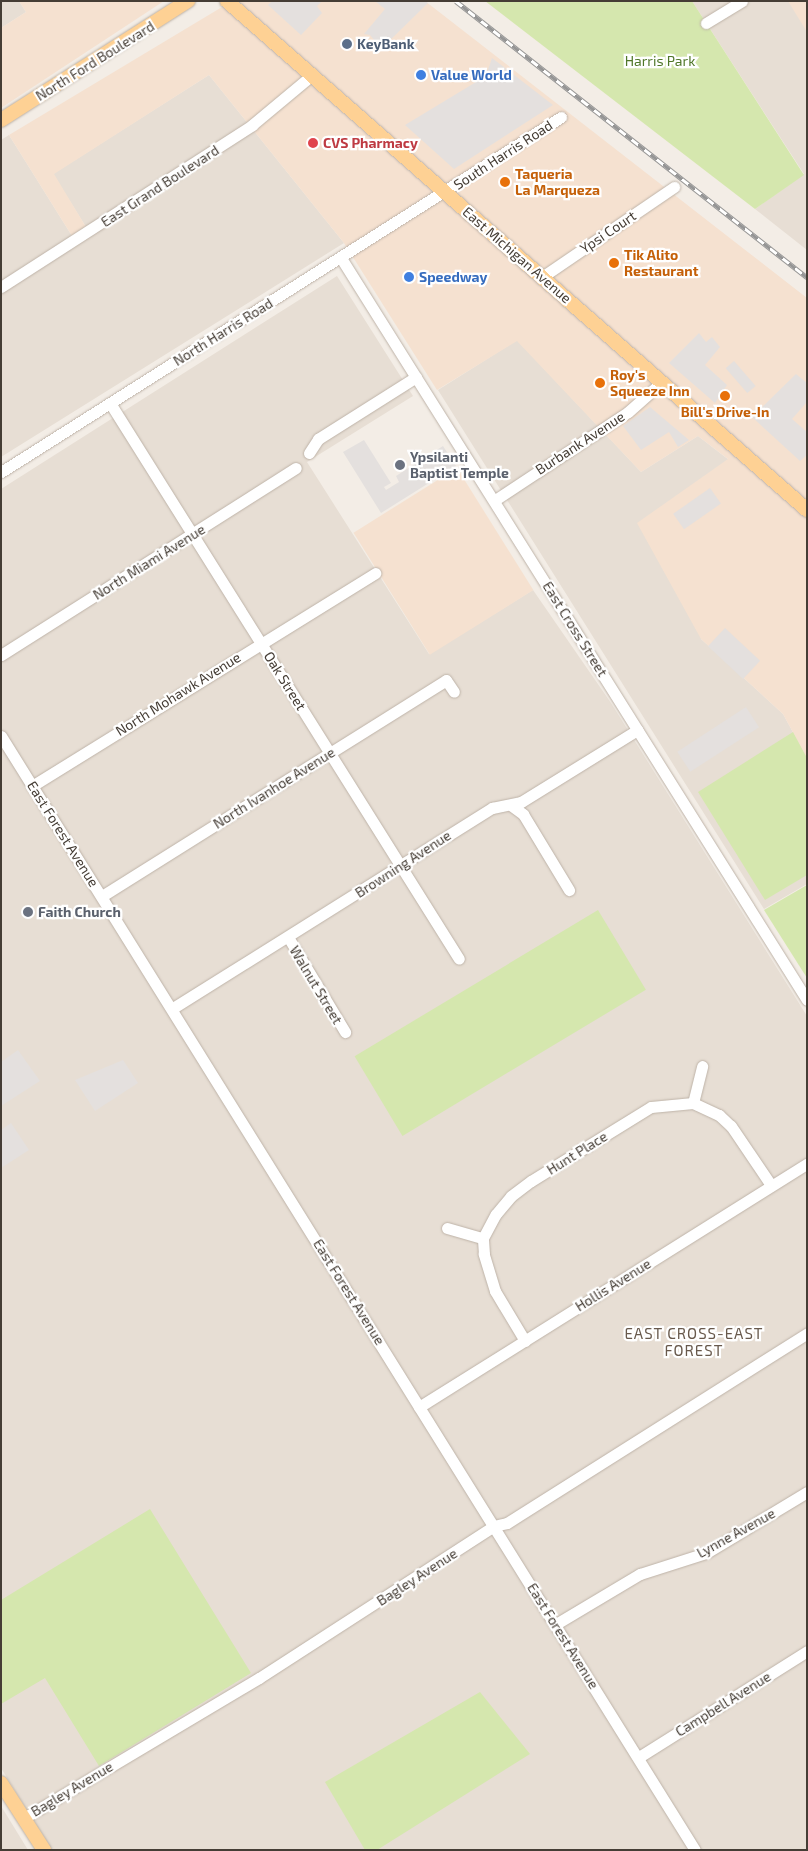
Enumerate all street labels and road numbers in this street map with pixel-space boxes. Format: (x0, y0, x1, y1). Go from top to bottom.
street label: North Ford Boulevard (33, 18, 157, 104)
street label: South Harris Road (450, 117, 556, 193)
street label: East Grand Boulevard (98, 142, 222, 230)
street label: East Michigan Avenue (459, 203, 575, 307)
street label: Ypsi Court (577, 207, 639, 257)
street label: North Harris Road (170, 295, 276, 369)
street label: Burbank Avenue (532, 408, 628, 478)
street label: North Miami Avenue (90, 521, 208, 603)
street label: East Cross Street (539, 578, 611, 680)
street label: Oak Street (260, 648, 310, 714)
street label: North Mohawk Avenue (112, 649, 244, 739)
street label: North Ivanhoe Avenue (210, 744, 338, 832)
street label: East Forest Avenue (24, 778, 102, 890)
street label: Browning Avenue (352, 827, 454, 901)
street label: Walnut Street (286, 943, 346, 1027)
street label: Hunt Place (544, 1128, 610, 1178)
street label: East Forest Avenue (310, 1236, 388, 1348)
street label: Hollis Avenue (572, 1255, 654, 1315)
street label: Lynne Avenue (694, 1504, 778, 1562)
street label: Bagley Avenue (373, 1545, 461, 1609)
street label: East Forest Avenue (524, 1580, 602, 1692)
street label: Campbell Avenue (672, 1668, 774, 1740)
street label: Bagley Avenue (28, 1758, 116, 1820)

